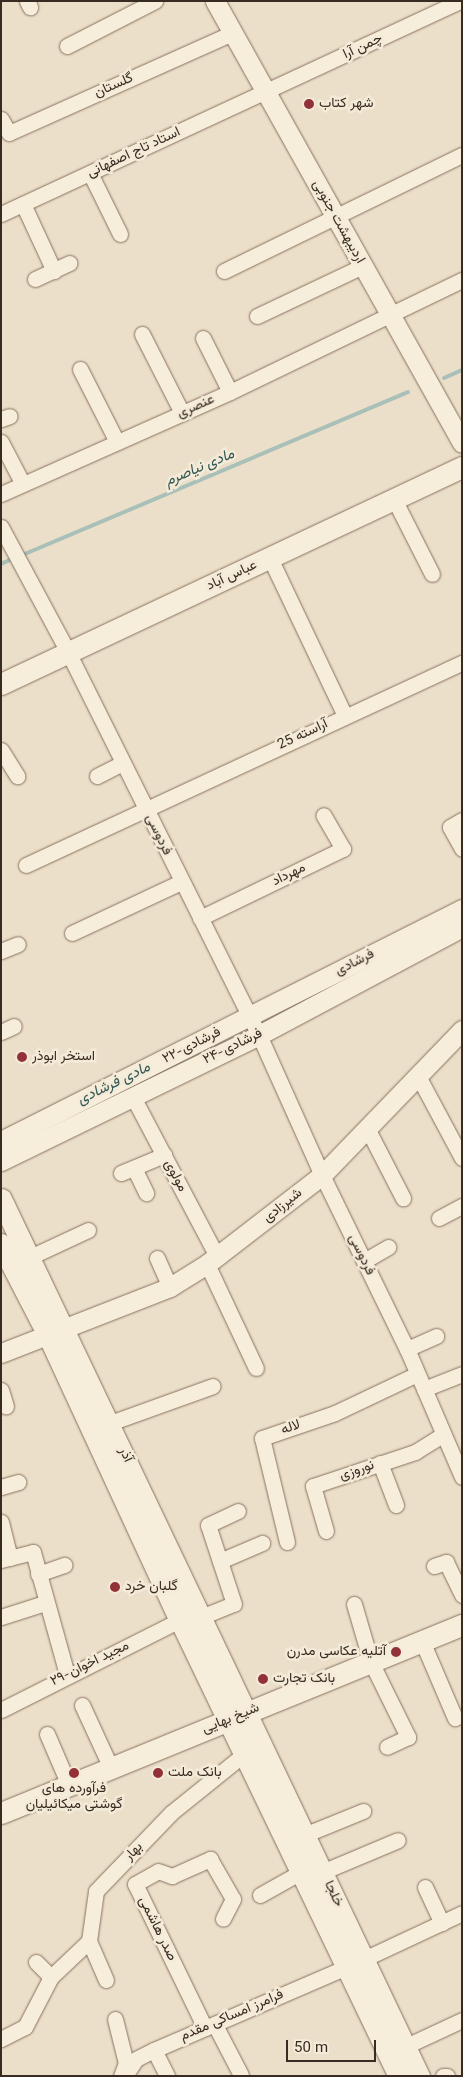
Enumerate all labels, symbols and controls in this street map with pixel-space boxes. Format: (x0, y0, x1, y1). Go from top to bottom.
street label: چمن آرا (341, 31, 385, 63)
street label: گلستان (92, 70, 136, 102)
place label: شهر کتاب (319, 96, 374, 112)
marker: شهر کتاب (303, 98, 315, 110)
street label: استاد تاج اصفهانی (85, 124, 183, 182)
street label: اردیبهشت جنوبی (308, 177, 368, 267)
street label: عنصری (175, 391, 217, 423)
water label: مادی نیاصرم (163, 445, 237, 491)
street label: عباس آباد (204, 557, 260, 595)
street label: آراسته 25 (275, 716, 331, 754)
street label: فردوسی (141, 812, 175, 858)
street label: مهرداد (269, 860, 309, 890)
street label: فرشادی (332, 946, 378, 980)
street label: ۲۲-فرشادی (160, 1024, 224, 1068)
street label: ۲۴-فرشادی (201, 1025, 265, 1069)
place label: استخر ابوذر (32, 1049, 95, 1065)
marker: استخر ابوذر (16, 1051, 28, 1063)
water label: مادی فرشادی (75, 1059, 153, 1109)
street label: مولوی (160, 1157, 190, 1195)
street label: شیرزادی (260, 1185, 306, 1227)
street label: فردوسی (344, 1232, 378, 1278)
street label: لاله (279, 1417, 303, 1439)
street label: آذر (114, 1445, 136, 1465)
street label: نوروزی (337, 1457, 377, 1485)
place label: گلبان خرد (125, 1579, 178, 1595)
marker: گلبان خرد (109, 1581, 121, 1593)
street label: ۲۹-مجید اخوان (48, 1638, 132, 1690)
place label: آتلیه عکاسی مدرن (287, 1644, 386, 1660)
marker: آتلیه عکاسی مدرن (390, 1646, 402, 1658)
place label: بانک تجارت (273, 1671, 335, 1687)
marker: بانک تجارت (257, 1673, 269, 1685)
street label: شیخ بهایی (200, 1700, 262, 1738)
place label: بانک ملت (168, 1765, 222, 1781)
marker: فرآورده های گوشتی میکائیلیان (68, 1767, 80, 1779)
marker: بانک ملت (152, 1767, 164, 1779)
place label: فرآورده های گوشتی میکائیلیان (26, 1781, 122, 1814)
street label: بهار (121, 1839, 147, 1865)
street label: خلجا (320, 1878, 346, 1910)
street label: صدر هاشمی (134, 1894, 180, 1964)
street label: فرامرز امساکی مقدم (178, 1987, 286, 2045)
scale bar (288, 2030, 378, 2062)
text: 50 m (294, 2037, 328, 2060)

